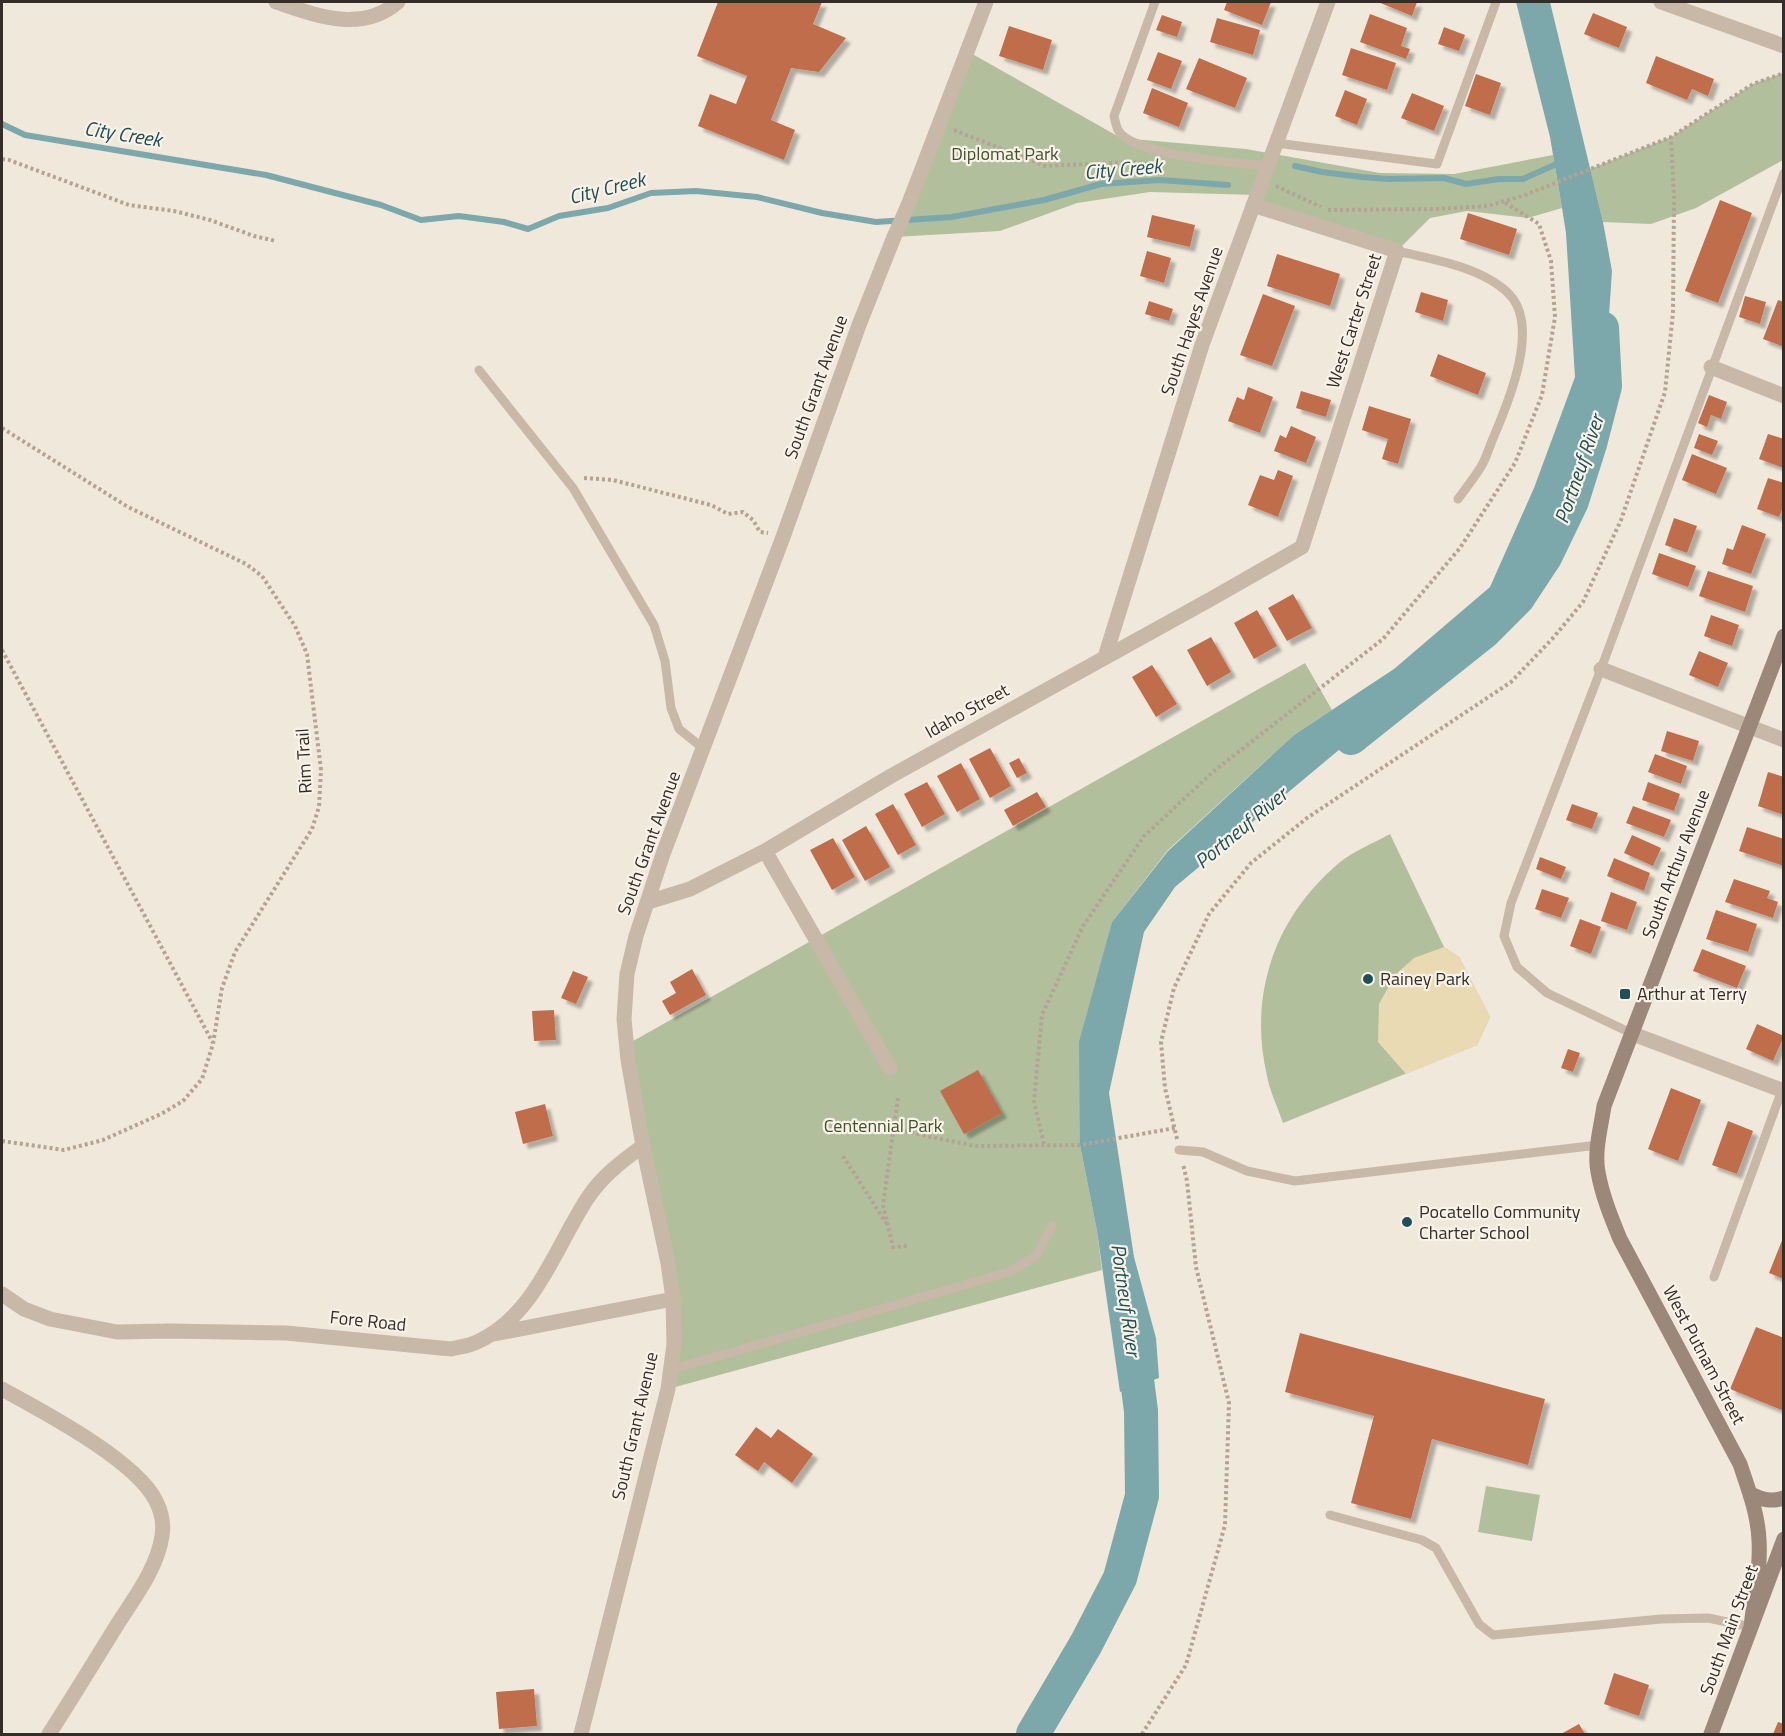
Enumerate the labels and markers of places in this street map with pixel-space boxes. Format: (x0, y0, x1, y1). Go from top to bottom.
place label: Rainey Park (1380, 965, 1470, 992)
marker: Rainey Park (1361, 972, 1375, 986)
place label: Arthur at Terry (1637, 980, 1747, 1007)
marker: Arthur at Terry (1618, 987, 1632, 1001)
place label: Pocatello Community Charter School (1419, 1198, 1581, 1246)
marker: Pocatello Community Charter School (1400, 1215, 1414, 1229)

